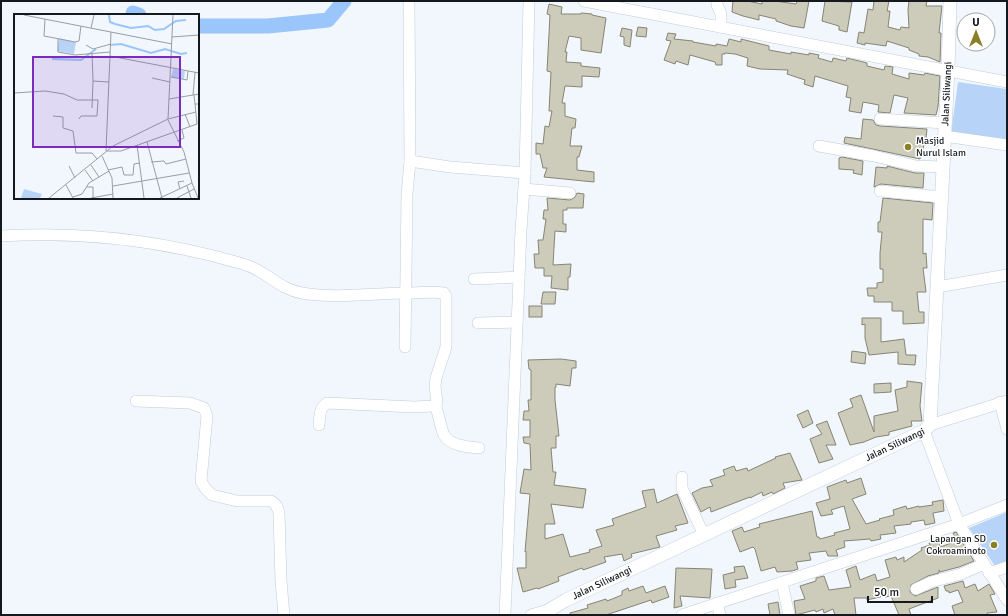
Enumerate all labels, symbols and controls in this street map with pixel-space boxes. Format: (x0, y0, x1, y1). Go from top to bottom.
north arrow (956, 12, 996, 52)
inset map (14, 14, 199, 199)
text: U (972, 16, 980, 29)
street label: Jalan Siliwangi (939, 62, 954, 126)
place label: Masjid Nurul Islam (916, 135, 966, 159)
marker: Masjid Nurul Islam (903, 142, 913, 152)
street label: Jalan Siliwangi (863, 425, 927, 464)
place label: Lapangan SD Cokroaminoto (926, 533, 986, 557)
marker: Lapangan SD Cokroaminoto (989, 540, 999, 550)
street label: Jalan Siliwangi (570, 564, 634, 602)
scale bar (868, 578, 932, 604)
text: 50 m (874, 585, 899, 600)

